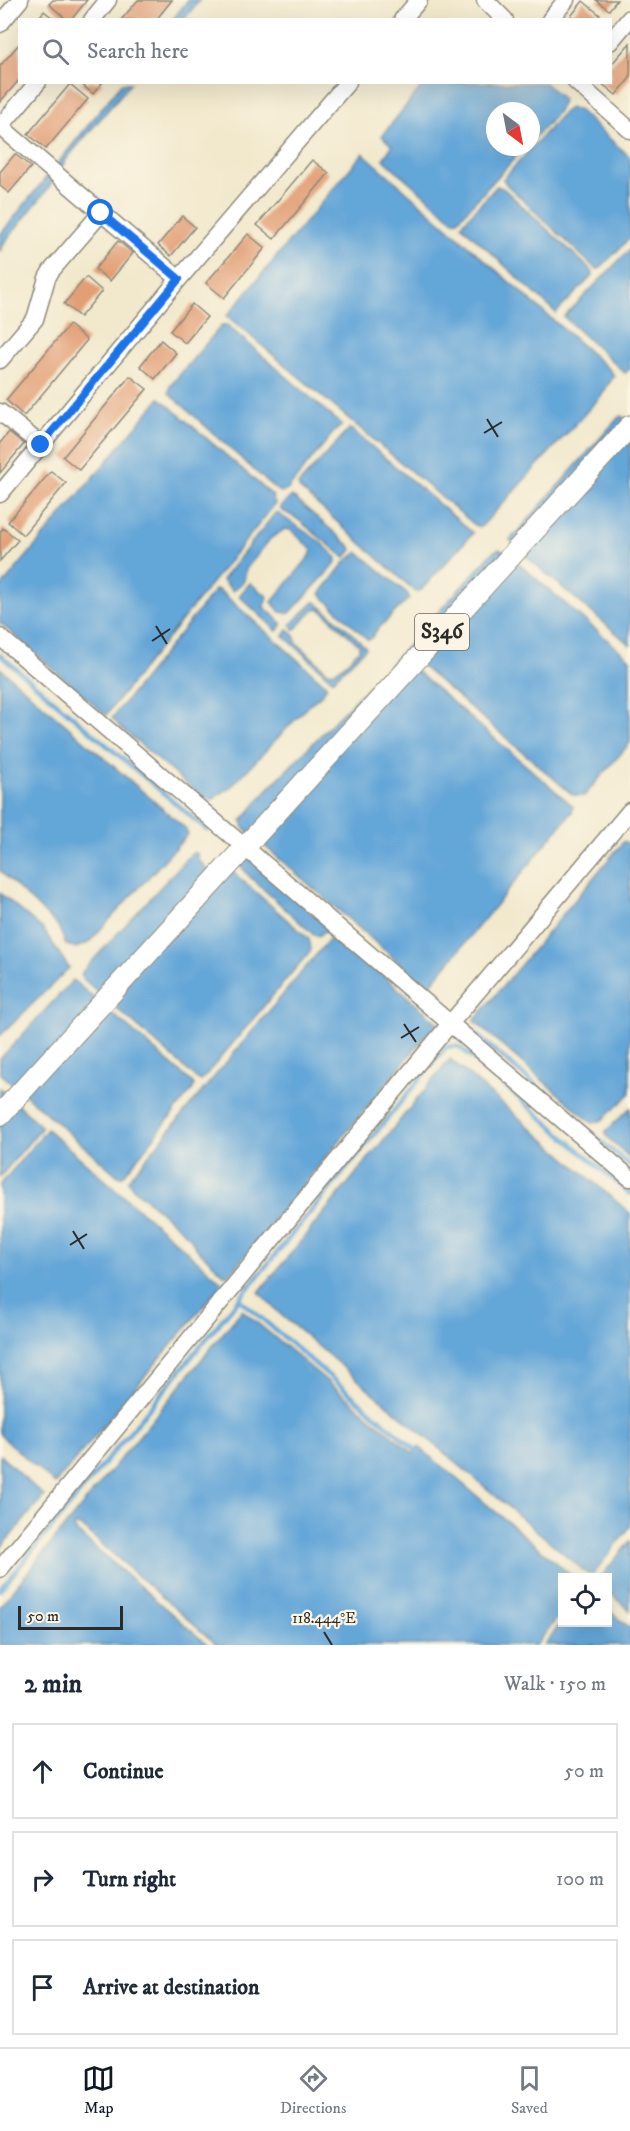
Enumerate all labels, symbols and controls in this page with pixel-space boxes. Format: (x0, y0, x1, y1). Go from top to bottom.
search box (18, 18, 612, 84)
icon: search (39, 35, 72, 68)
text: Search here (87, 38, 189, 65)
north arrow (486, 102, 540, 156)
route start (87, 199, 113, 225)
route end (27, 431, 53, 457)
road number: S346 (415, 614, 469, 650)
map controls (558, 1573, 612, 1627)
button: locate (558, 1573, 612, 1627)
scale bar (18, 1603, 123, 1630)
text: 50 m (27, 1606, 59, 1626)
text: 118.444°E (292, 1609, 356, 1628)
text: 2 min (24, 1668, 82, 1701)
text: Walk · 150 m (504, 1672, 606, 1697)
icon: ahead (26, 1755, 59, 1788)
text: Continue (83, 1758, 164, 1785)
text: 50 m (564, 1759, 604, 1784)
icon: right (26, 1863, 59, 1896)
text: Turn right (83, 1866, 176, 1893)
text: 100 m (556, 1867, 604, 1892)
icon: arrive (26, 1971, 59, 2004)
text: Arrive at destination (83, 1974, 260, 2001)
tab: Map (82, 2062, 115, 2118)
tab: Directions (280, 2062, 346, 2118)
tab: Saved (511, 2062, 548, 2118)

